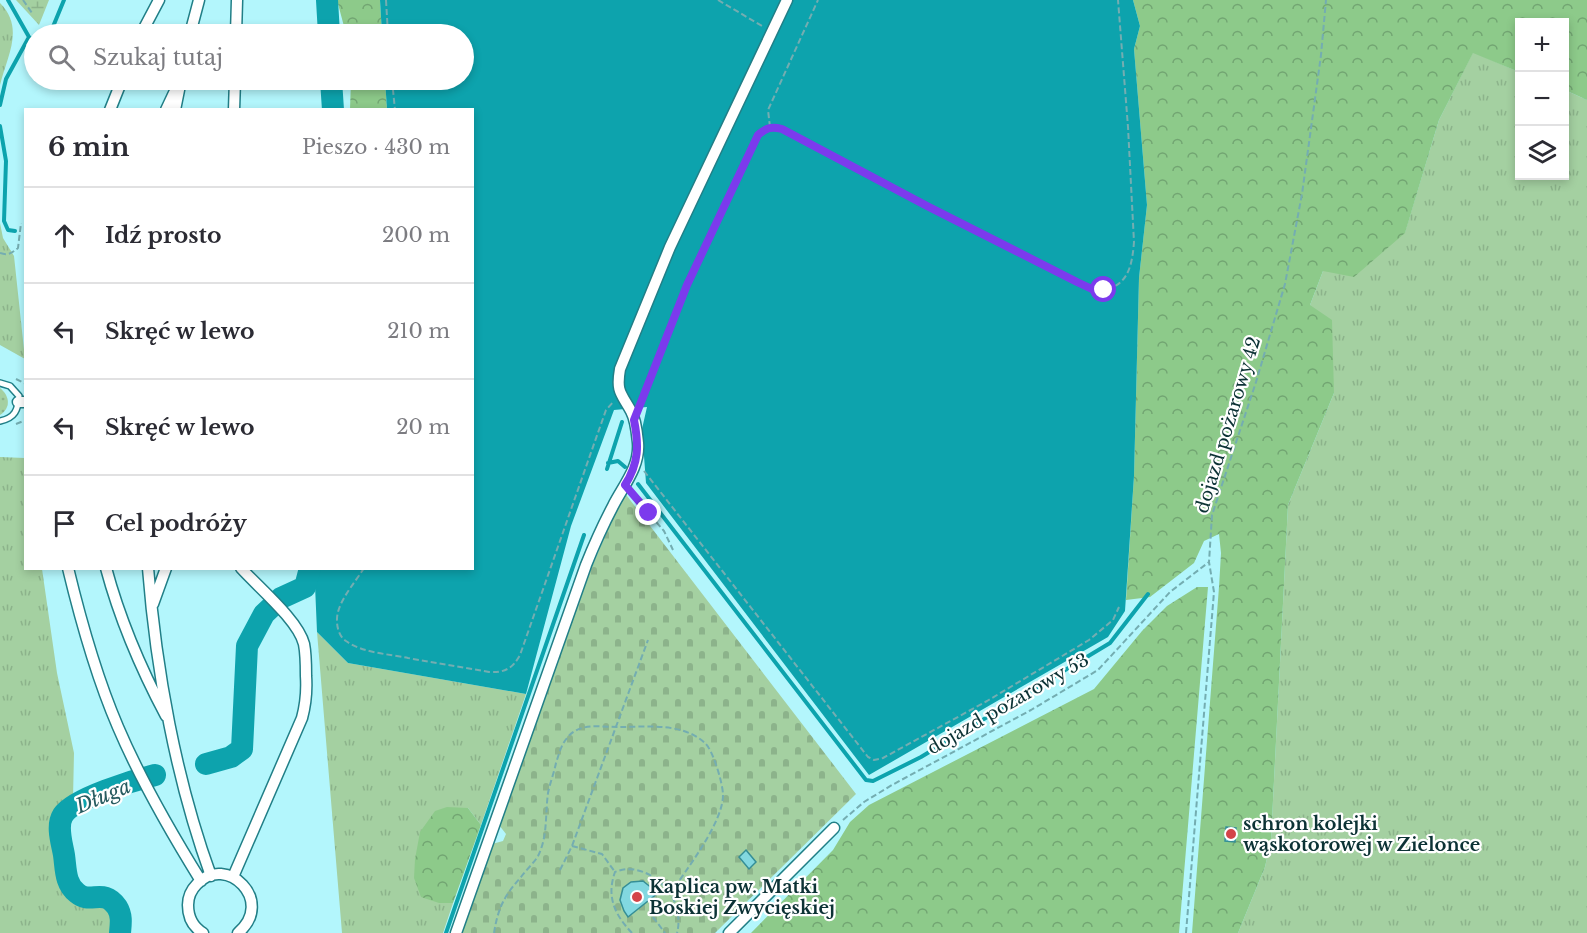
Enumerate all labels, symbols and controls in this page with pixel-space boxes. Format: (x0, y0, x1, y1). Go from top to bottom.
map controls (1515, 18, 1569, 180)
button: + (1515, 18, 1569, 72)
search box (24, 24, 474, 90)
icon: search (45, 41, 78, 74)
text: Szukaj tutaj (93, 44, 223, 71)
button: − (1515, 72, 1569, 126)
button: layers (1515, 126, 1569, 180)
text: 6 min (48, 131, 129, 163)
text: Pieszo · 430 m (302, 135, 450, 159)
icon: ahead (48, 219, 81, 252)
text: Idź prosto (105, 222, 221, 249)
text: 200 m (382, 223, 450, 247)
route start (1090, 276, 1116, 302)
icon: left (48, 315, 81, 348)
text: Skręć w lewo (105, 318, 254, 345)
text: 210 m (387, 319, 450, 343)
street label: dojazd pożarowy 42 (1191, 334, 1265, 516)
icon: left (48, 411, 81, 444)
text: Skręć w lewo (105, 414, 254, 441)
text: 20 m (396, 415, 450, 439)
route end (635, 499, 661, 525)
icon: arrive (48, 507, 81, 540)
text: Cel podróży (105, 510, 247, 537)
street label: dojazd pożarowy 53 (923, 649, 1093, 759)
water label: Długa (71, 774, 134, 819)
place label: schron kolejki wąskotorowej w Zielonce (1243, 813, 1480, 856)
marker: schron kolejki wąskotorowej w Zielonce (1224, 827, 1238, 841)
place label: Kaplica pw. Matki Boskiej Zwycięskiej (649, 876, 835, 919)
marker: Kaplica pw. Matki Boskiej Zwycięskiej (630, 890, 644, 904)

